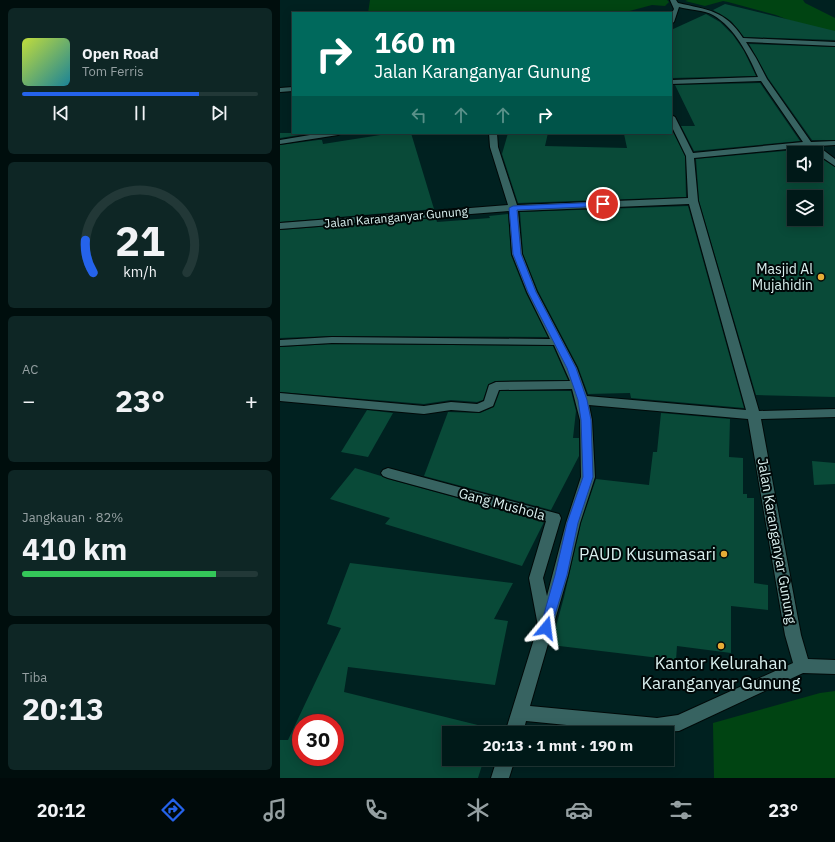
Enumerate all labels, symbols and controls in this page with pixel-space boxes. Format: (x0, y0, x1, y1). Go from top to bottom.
text: 160 m (374, 24, 456, 61)
icon: right (308, 28, 360, 80)
text: Open Road (82, 44, 159, 63)
text: Jalan Karanganyar Gunung (374, 60, 590, 83)
text: Tom Ferris (82, 63, 144, 80)
icon: previous (50, 102, 72, 124)
icon: pause (129, 102, 151, 124)
icon: next (208, 102, 230, 124)
icon: left (408, 104, 430, 126)
icon: ahead (450, 104, 472, 126)
icon: ahead (492, 104, 514, 126)
icon: right (534, 104, 556, 126)
map controls (787, 146, 823, 226)
button: sound (787, 146, 823, 182)
pin (586, 187, 620, 221)
button: layers (787, 190, 823, 226)
icon: arrive (592, 193, 614, 215)
street label: Jalan Karanganyar Gunung (324, 203, 469, 231)
text: 21 (115, 213, 165, 267)
place label: Masjid Al Mujahidin (752, 260, 813, 294)
text: km/h (123, 262, 157, 281)
marker: Masjid Al Mujahidin (816, 272, 826, 282)
text: AC (22, 361, 38, 378)
text: 23° (115, 381, 165, 420)
text: − (22, 386, 35, 415)
text: + (245, 386, 258, 415)
street label: Jalan Karanganyar Gunung (754, 457, 801, 626)
street label: Gang Mushola (457, 484, 548, 524)
text: Jangkauan · 82% (22, 509, 123, 526)
text: 410 km (22, 529, 127, 568)
place label: PAUD Kusumasari (579, 543, 716, 565)
marker: PAUD Kusumasari (719, 549, 729, 559)
position arrow (525, 607, 567, 649)
marker: Kantor Kelurahan Karanganyar Gunung (716, 641, 726, 651)
place label: Kantor Kelurahan Karanganyar Gunung (641, 652, 801, 694)
text: Tiba (22, 669, 47, 686)
text: 20:13 (22, 689, 104, 728)
speed limit sign: 30 (292, 714, 344, 766)
text: 20:13 · 1 mnt · 190 m (483, 736, 633, 755)
icon: directions (159, 796, 187, 824)
icon: music (261, 796, 289, 824)
icon: phone (362, 796, 390, 824)
icon: climate (464, 796, 492, 824)
icon: car (565, 796, 593, 824)
icon: filters (667, 796, 695, 824)
text: 20:12 (37, 799, 86, 822)
text: 23° (768, 799, 798, 822)

